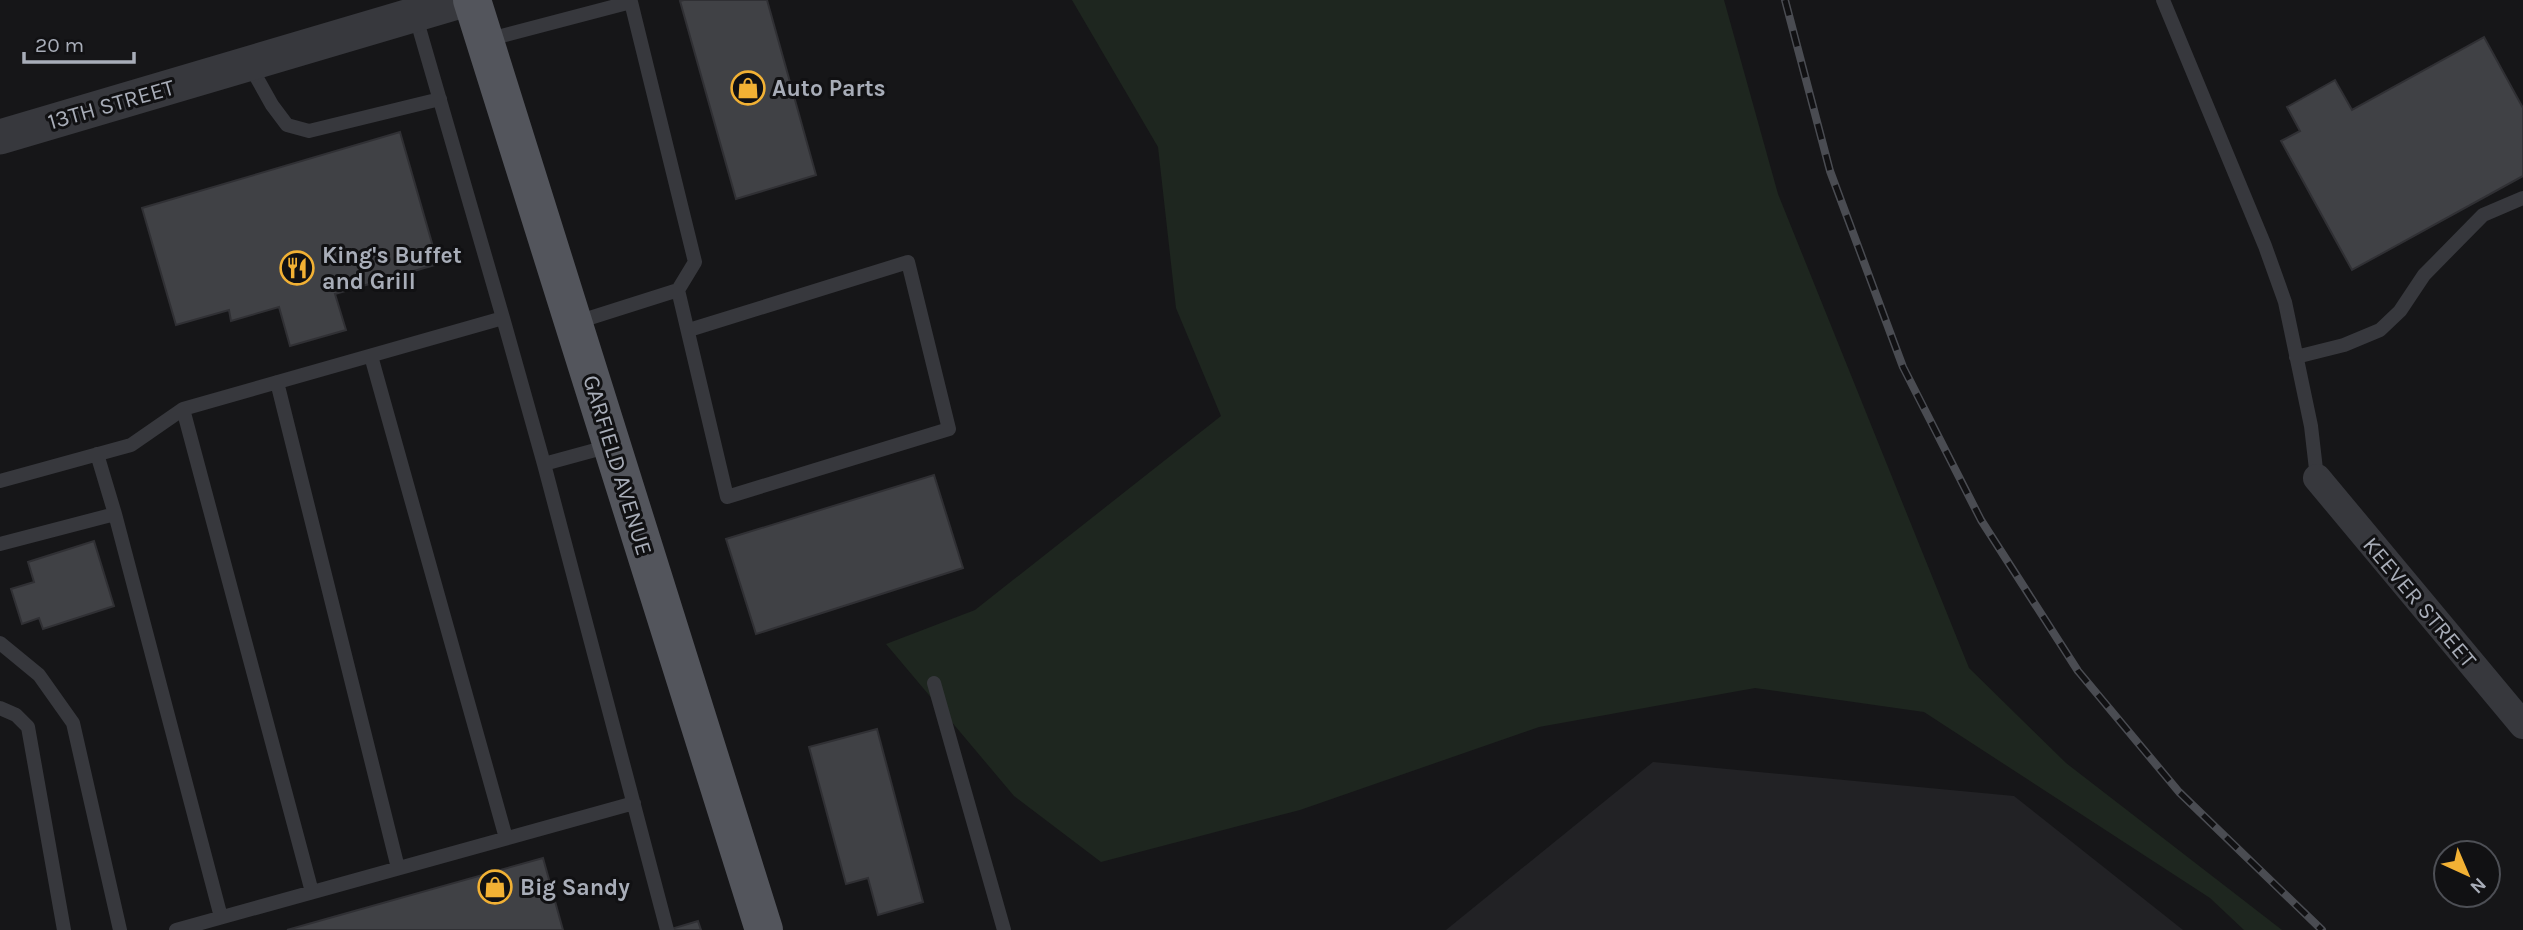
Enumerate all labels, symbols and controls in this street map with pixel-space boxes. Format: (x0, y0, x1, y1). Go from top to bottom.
scale bar (24, 21, 135, 65)
text: 20 m (35, 33, 84, 57)
shop icon: Auto Parts (729, 69, 767, 107)
street label: 13TH STREET (45, 73, 178, 135)
place label: Auto Parts (772, 75, 886, 102)
place label: King's Buffet and Grill (322, 242, 462, 295)
restaurant icon: King's Buffet and Grill (278, 249, 316, 287)
street label: GARFIELD AVENUE (577, 372, 658, 559)
street label: KEEVER STREET (2357, 532, 2482, 673)
north arrow (2432, 839, 2502, 909)
shop icon: Big Sandy (476, 868, 514, 906)
text: N (2466, 873, 2491, 898)
place label: Big Sandy (520, 874, 630, 901)

